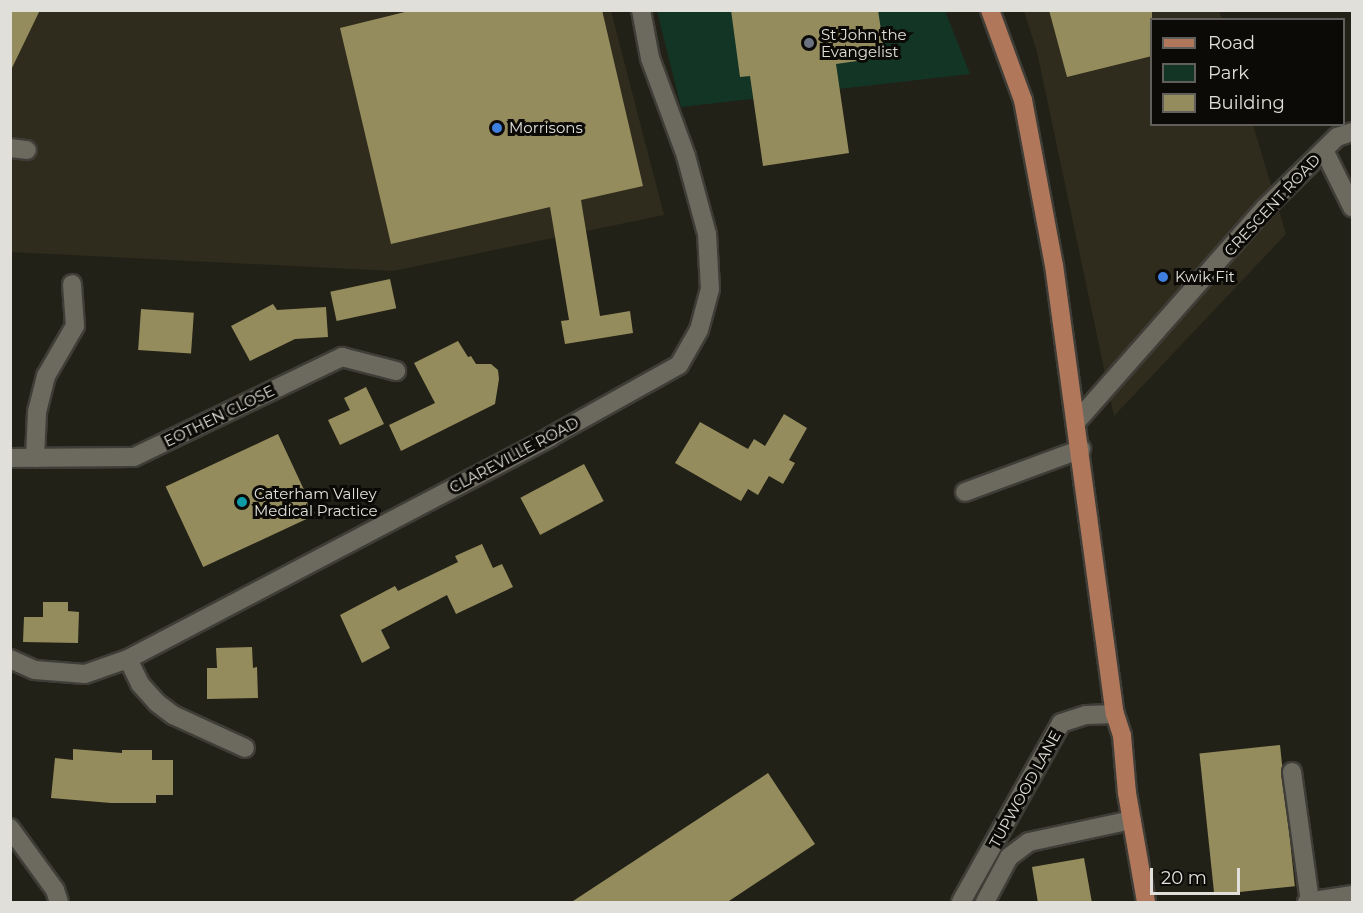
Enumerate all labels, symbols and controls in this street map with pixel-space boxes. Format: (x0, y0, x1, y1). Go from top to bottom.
legend (1150, 18, 1345, 126)
place label: St John the Evangelist (821, 25, 907, 60)
text: Road (1208, 32, 1255, 54)
marker: St John the Evangelist (802, 36, 816, 50)
text: Park (1208, 62, 1249, 84)
text: Building (1208, 92, 1285, 114)
place label: Morrisons (509, 119, 583, 137)
marker: Morrisons (490, 121, 504, 135)
street label: CRESCENT ROAD (1220, 150, 1324, 260)
place label: Kwik Fit (1175, 268, 1235, 286)
marker: Kwik Fit (1156, 270, 1170, 284)
street label: EOTHEN CLOSE (161, 381, 277, 451)
street label: CLAREVILLE ROAD (446, 413, 582, 497)
place label: Caterham Valley Medical Practice (254, 484, 378, 519)
marker: Caterham Valley Medical Practice (235, 495, 249, 509)
street label: TUPWOOD LANE (986, 728, 1064, 850)
scale bar (1153, 856, 1243, 894)
text: 20 m (1161, 867, 1207, 889)

